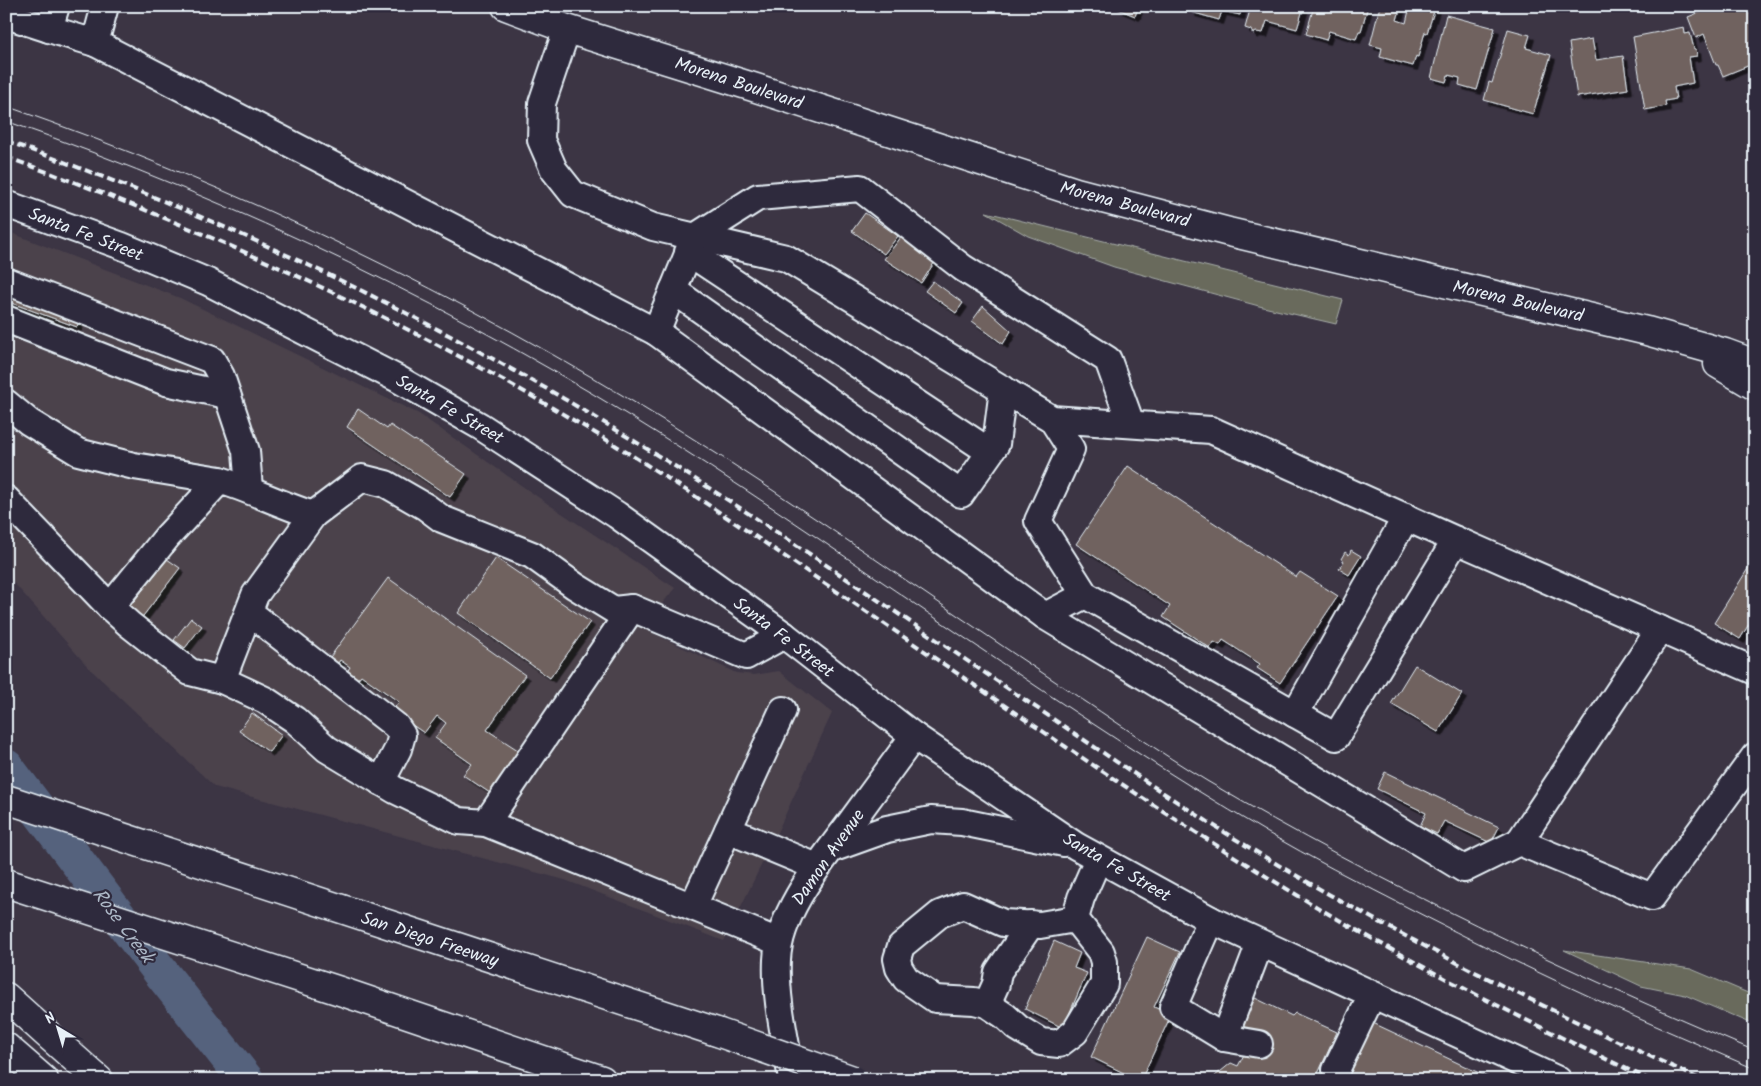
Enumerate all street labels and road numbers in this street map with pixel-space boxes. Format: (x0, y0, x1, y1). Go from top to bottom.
street label: Morena Boulevard (671, 50, 807, 119)
street label: Morena Boulevard (1056, 174, 1194, 237)
street label: Santa Fe Street (24, 200, 148, 271)
street label: Morena Boulevard (1449, 273, 1587, 332)
street label: Santa Fe Street (390, 368, 510, 454)
street label: Santa Fe Street (726, 590, 841, 687)
street label: Damon Avenue (785, 804, 873, 912)
street label: Santa Fe Street (1057, 826, 1177, 912)
street label: San Diego Freeway (357, 904, 503, 977)

